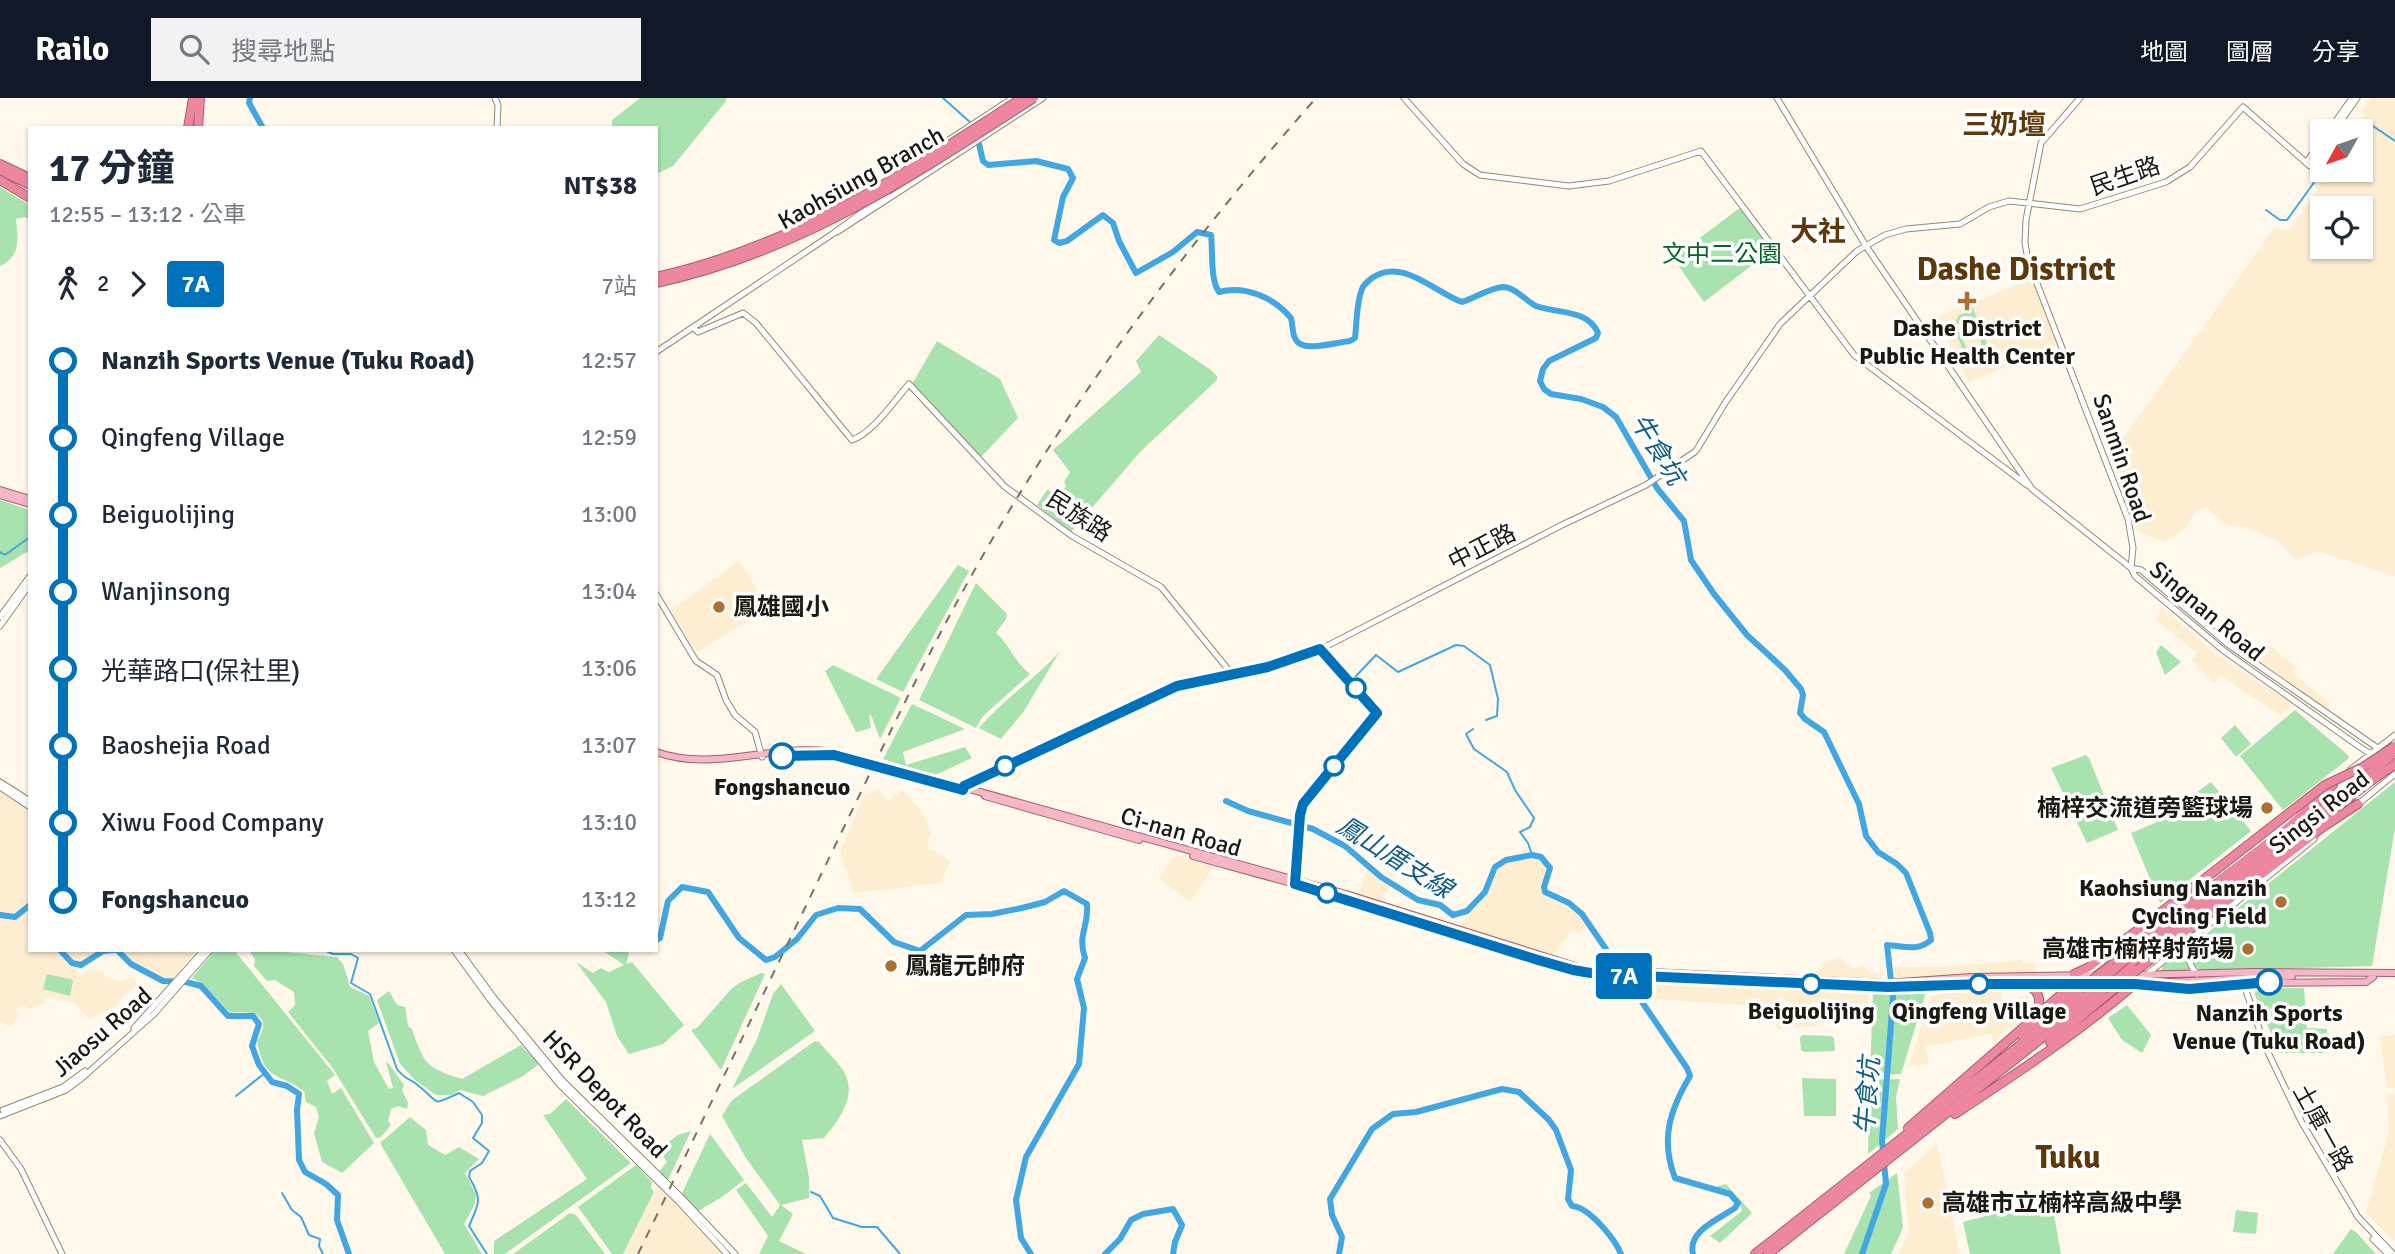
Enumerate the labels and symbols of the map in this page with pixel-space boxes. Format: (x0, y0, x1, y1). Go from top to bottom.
district label: 三奶壇 (1962, 108, 2046, 142)
north arrow (2310, 119, 2373, 182)
street label: Kaohsiung Branch (773, 120, 949, 236)
street label: 民生路 (2086, 150, 2164, 202)
district label: 大社 (1790, 215, 1846, 249)
park label: 文中二公園 (1662, 239, 1782, 269)
district label: Dashe District (1917, 250, 2116, 289)
marker: Dashe District Public Health Center (1957, 291, 1977, 311)
place label: Dashe District Public Health Center (1859, 313, 2075, 371)
street label: Sanmin Road (2086, 390, 2158, 526)
water label: 牛食坑 (1623, 408, 1694, 494)
street label: 民族路 (1041, 484, 1117, 548)
street label: 中正路 (1443, 517, 1521, 577)
street label: Singnan Road (2144, 554, 2270, 668)
place label: 鳳雄國小 (733, 592, 829, 622)
marker: 鳳雄國小 (711, 599, 727, 615)
unlabelled marker (1346, 678, 1366, 698)
marker: Fongshancuo (769, 743, 795, 769)
unlabelled marker (995, 756, 1015, 776)
unlabelled marker (1324, 756, 1344, 776)
street label: Singsi Road (2263, 763, 2375, 861)
place label: Fongshancuo (714, 772, 850, 802)
place label: 楠梓交流道旁籃球場 (2037, 793, 2253, 823)
street label: Ci-nan Road (1117, 800, 1245, 864)
marker: 楠梓交流道旁籃球場 (2259, 800, 2275, 816)
water label: 鳳山厝支線 (1331, 810, 1461, 907)
place label: Kaohsiung Nanzih Cycling Field (2079, 873, 2267, 931)
unlabelled marker (1317, 883, 1337, 903)
marker: Kaohsiung Nanzih Cycling Field (2273, 894, 2289, 910)
place label: 高雄市楠梓射箭場 (2042, 934, 2234, 964)
marker: 高雄市楠梓射箭場 (2240, 941, 2256, 957)
place label: 鳳龍元帥府 (905, 951, 1025, 981)
line badge: 7A (1592, 953, 1656, 999)
marker: 鳳龍元帥府 (883, 958, 899, 974)
marker: Nanzih Sports Venue (Tuku Road) (2256, 969, 2282, 995)
marker: Beiguolijing (1801, 974, 1821, 994)
marker: Qingfeng Village (1969, 974, 1989, 994)
street label: Jiaosu Road (46, 981, 158, 1083)
place label: Beiguolijing (1747, 996, 1875, 1026)
place label: Qingfeng Village (1892, 996, 2066, 1026)
place label: Nanzih Sports Venue (Tuku Road) (2173, 998, 2365, 1056)
street label: HSR Depot Road (536, 1024, 674, 1164)
water label: 牛食坑 (1849, 1052, 1887, 1136)
street label: 土庫一路 (2287, 1079, 2359, 1177)
district label: Tuku (2036, 1138, 2100, 1177)
place label: 高雄市立楠梓高級中學 (1942, 1188, 2182, 1218)
marker: 高雄市立楠梓高級中學 (1920, 1195, 1936, 1211)

